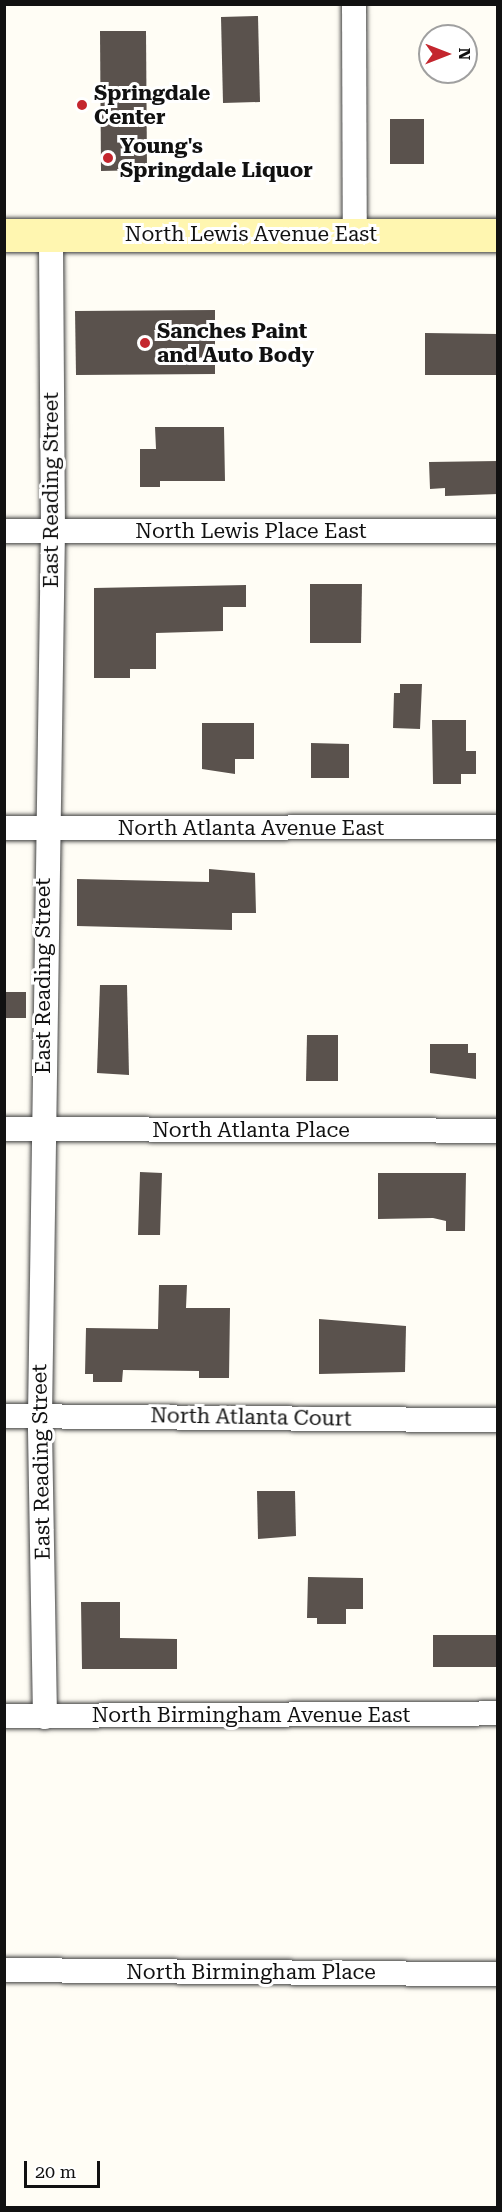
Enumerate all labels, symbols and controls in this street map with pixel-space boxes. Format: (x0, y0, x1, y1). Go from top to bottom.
north arrow (418, 24, 478, 84)
text: N (455, 48, 474, 60)
place label: Springdale Center (94, 80, 210, 130)
marker: Springdale Center (75, 98, 89, 112)
place label: Young's Springdale Liquor (120, 133, 313, 183)
marker: Young's Springdale Liquor (101, 151, 115, 165)
street label: North Lewis Avenue East (125, 221, 377, 247)
place label: Sanches Paint and Auto Body (157, 318, 314, 368)
marker: Sanches Paint and Auto Body (138, 336, 152, 350)
street label: East Reading Street (38, 392, 64, 588)
street label: North Lewis Place East (135, 518, 367, 544)
street label: North Atlanta Avenue East (118, 815, 384, 841)
street label: East Reading Street (30, 878, 56, 1074)
street label: North Atlanta Place (152, 1117, 350, 1143)
street label: East Reading Street (27, 1364, 55, 1560)
street label: North Atlanta Court (150, 1403, 352, 1431)
street label: North Birmingham Avenue East (92, 1702, 410, 1728)
street label: North Birmingham Place (126, 1959, 376, 1985)
scale bar (27, 2149, 104, 2187)
text: 20 m (35, 2161, 76, 2182)

